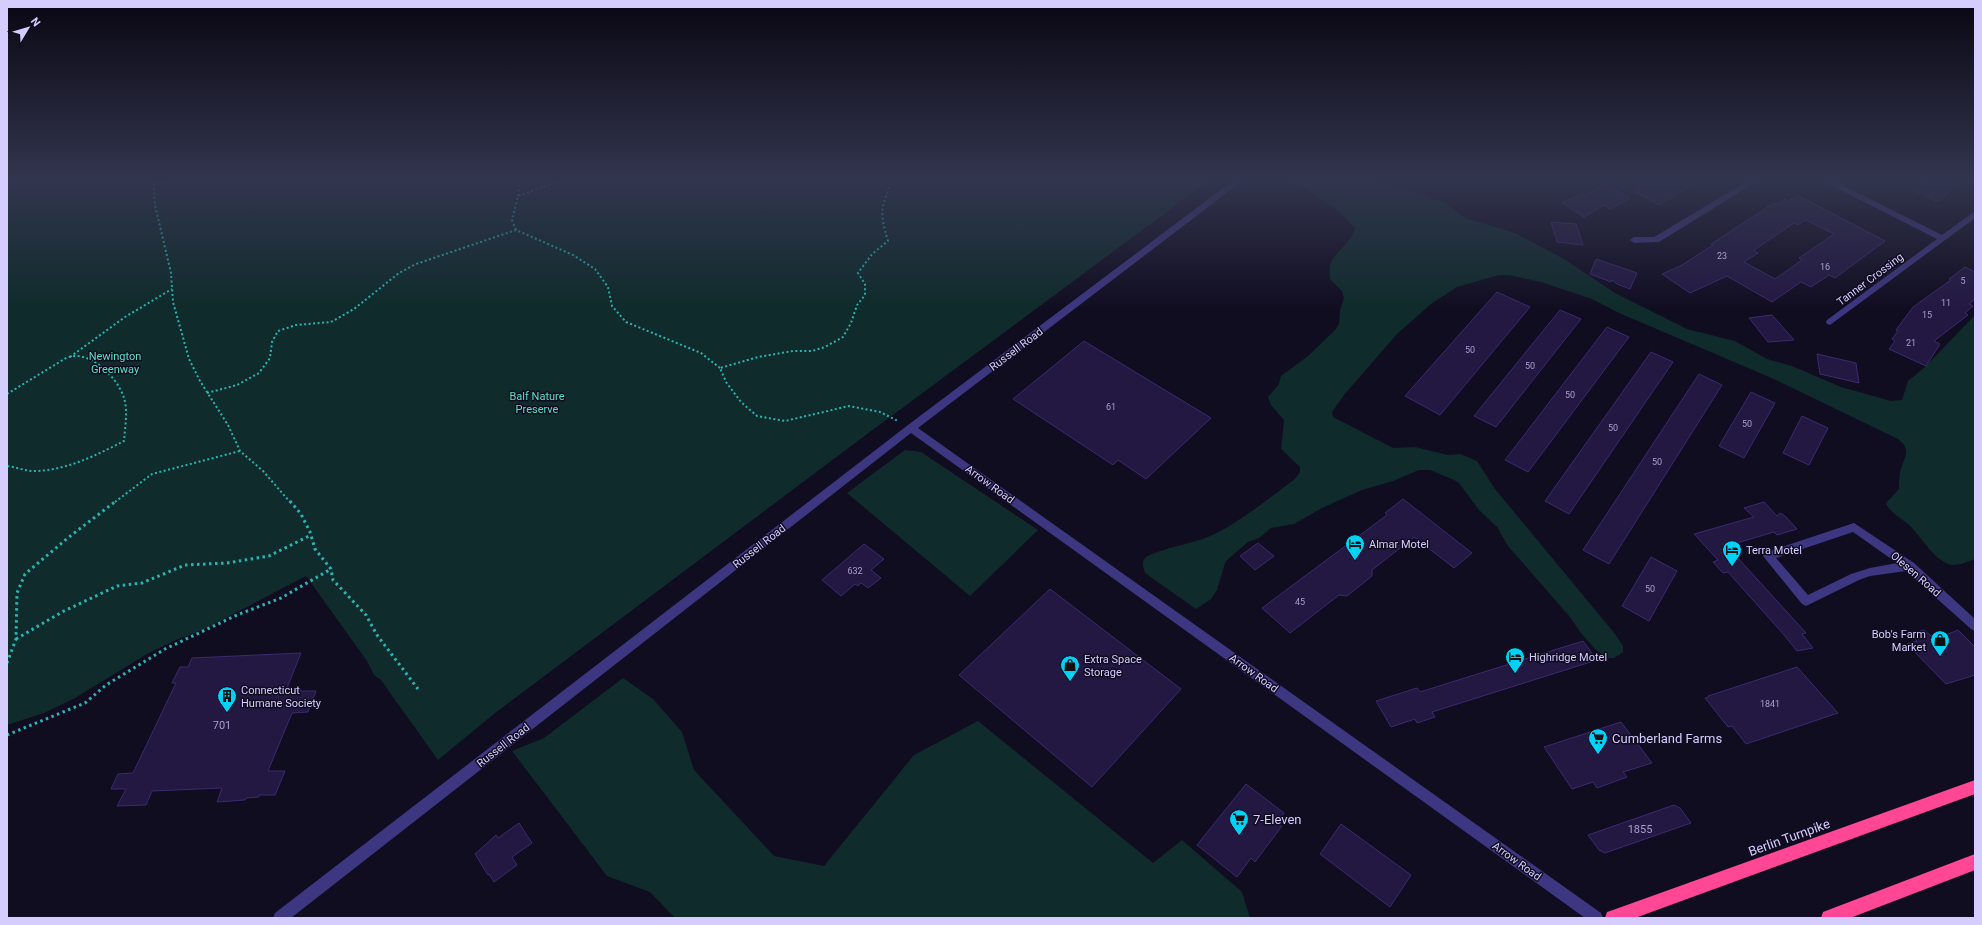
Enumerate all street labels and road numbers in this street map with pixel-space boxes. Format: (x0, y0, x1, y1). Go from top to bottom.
street label: Tanner Crossing (1835, 250, 1906, 309)
street label: Russell Road (987, 325, 1046, 374)
street label: Arrow Road (963, 462, 1017, 506)
street label: Russell Road (730, 522, 788, 571)
street label: Olesen Road (1888, 549, 1943, 600)
street label: Arrow Road (1227, 651, 1281, 695)
street label: Russell Road (474, 721, 532, 770)
street label: Berlin Turnpike (1746, 816, 1832, 859)
street label: Arrow Road (1490, 839, 1544, 883)

